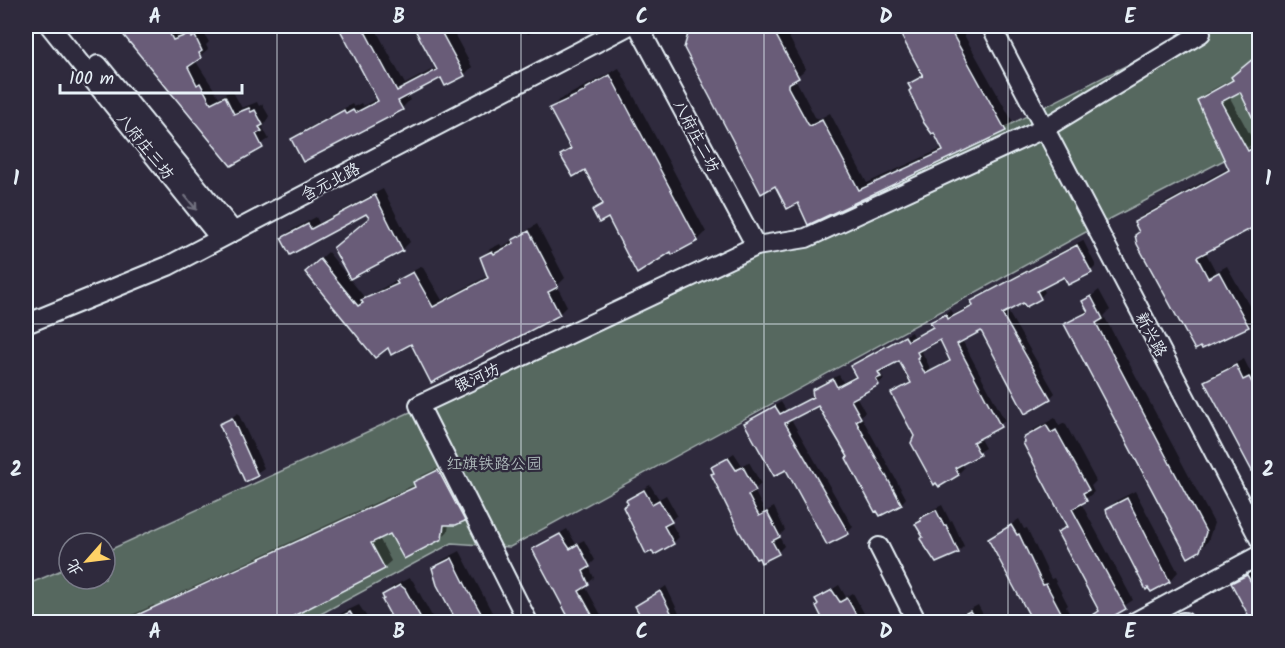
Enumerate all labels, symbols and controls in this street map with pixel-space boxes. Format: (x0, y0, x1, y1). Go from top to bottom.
text: A (149, 2, 161, 34)
text: B (393, 2, 405, 34)
text: C (636, 2, 648, 34)
text: D (879, 2, 893, 34)
text: E (1124, 2, 1136, 34)
scale bar (60, 57, 242, 95)
text: 100 m (69, 65, 114, 94)
street label: 八府庄二坊 (666, 96, 725, 178)
street label: 八府庄三坊 (110, 108, 180, 186)
street label: 含元北路 (296, 157, 365, 208)
text: 1 (13, 164, 19, 196)
text: 1 (1265, 164, 1271, 196)
one-way arrow (185, 194, 198, 210)
street label: 新兴路 (1128, 308, 1173, 362)
street label: 银河坊 (451, 357, 505, 400)
park label: 红旗铁路公园 (446, 452, 542, 477)
text: 2 (10, 455, 22, 487)
text: 2 (1262, 455, 1274, 487)
north arrow (57, 531, 117, 591)
text: 北 (60, 554, 90, 580)
text: A (149, 617, 161, 648)
text: B (393, 617, 405, 648)
text: C (636, 617, 648, 648)
text: D (879, 617, 893, 648)
text: E (1124, 617, 1136, 648)

